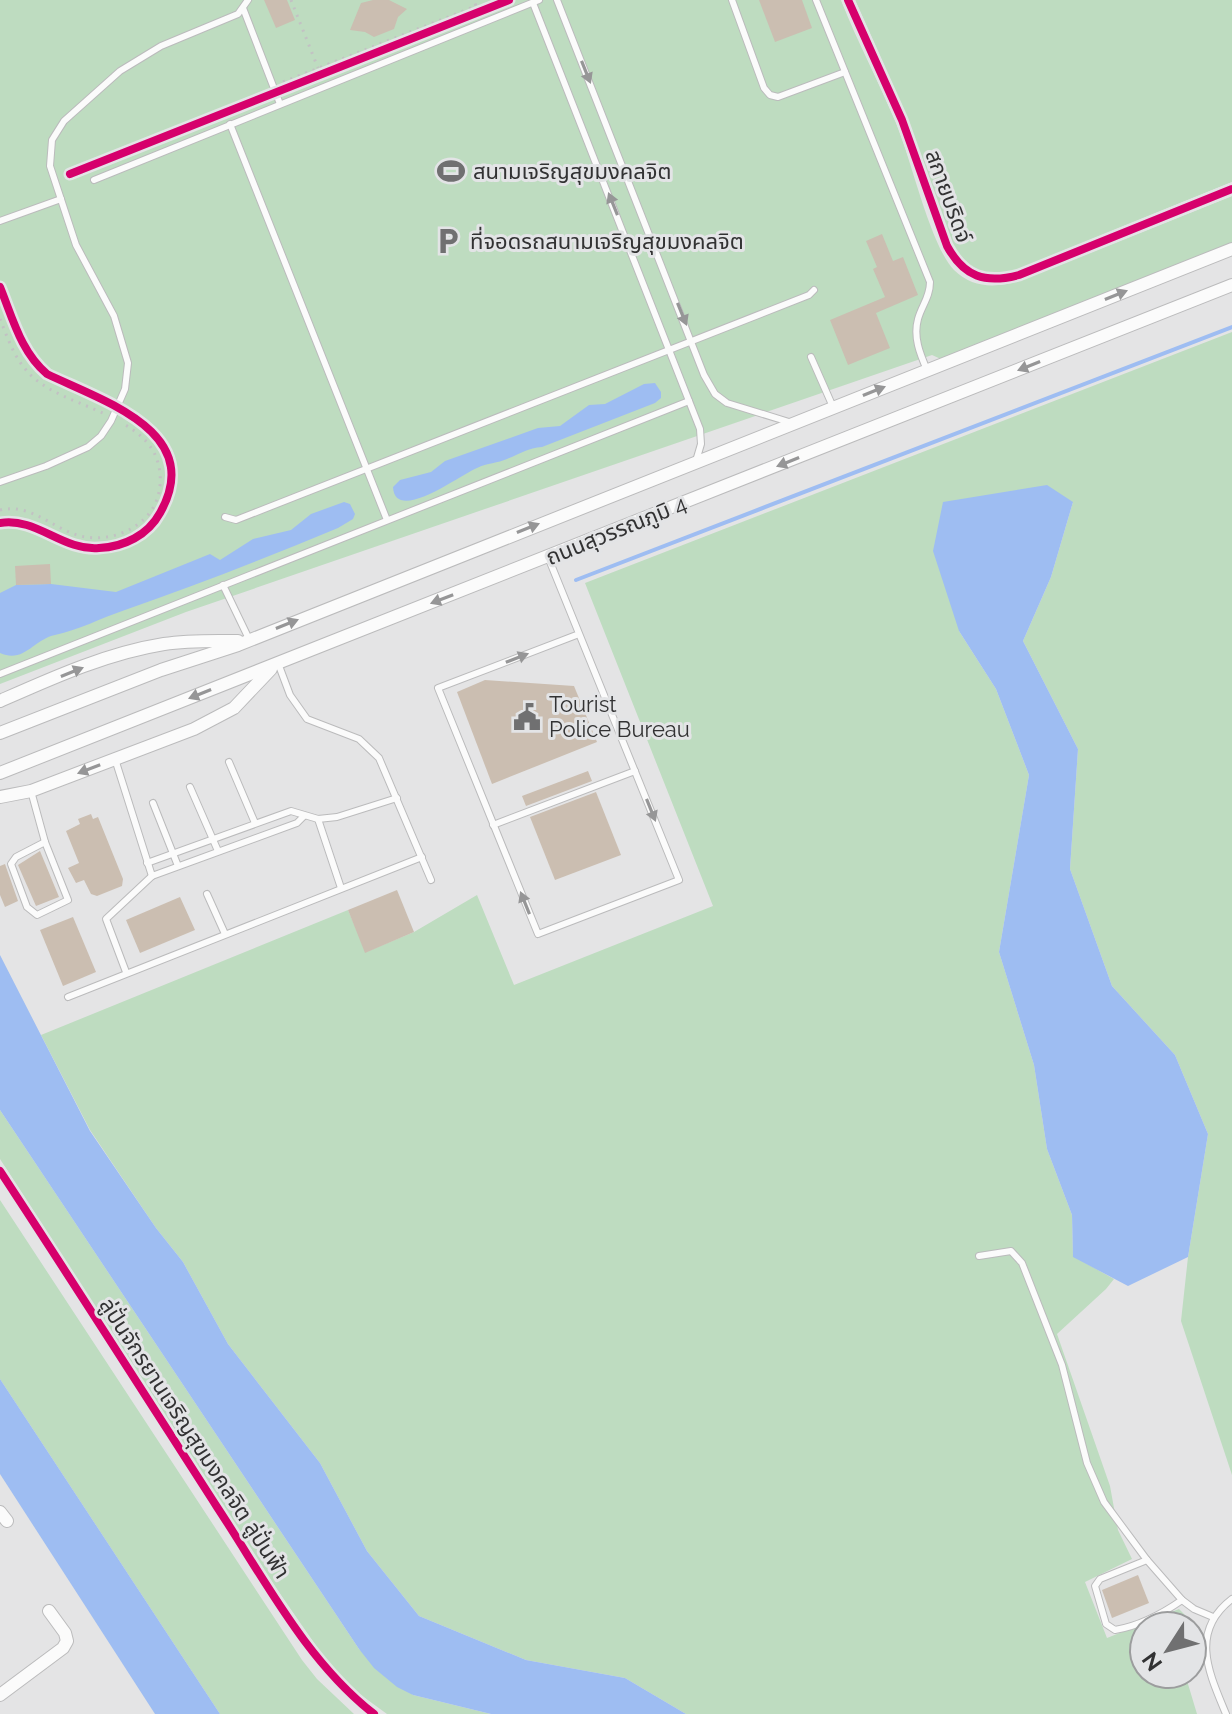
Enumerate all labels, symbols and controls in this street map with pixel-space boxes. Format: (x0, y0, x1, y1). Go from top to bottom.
one-way arrow (580, 60, 593, 84)
street label: สกายบริดจ์ (920, 146, 978, 246)
sports icon: สนามเจริญสุขมงคลจิต (436, 156, 466, 186)
place label: สนามเจริญสุขมงคลจิต (473, 158, 672, 185)
one-way arrow (606, 192, 619, 216)
parking icon: ที่จอดรถสนามเจริญสุขมงคลจิต (433, 226, 463, 256)
place label: ที่จอดรถสนามเจริญสุขมงคลจิต (470, 226, 744, 255)
one-way arrow (1104, 288, 1128, 301)
one-way arrow (676, 302, 689, 326)
one-way arrow (1017, 360, 1041, 373)
one-way arrow (862, 384, 886, 397)
one-way arrow (776, 456, 800, 469)
street label: ถนนสุวรรณภูมิ 4 (542, 490, 691, 571)
one-way arrow (516, 521, 540, 534)
one-way arrow (430, 593, 454, 606)
one-way arrow (275, 617, 299, 630)
one-way arrow (505, 651, 529, 664)
one-way arrow (60, 665, 84, 678)
one-way arrow (188, 688, 212, 701)
place label: Tourist Police Bureau (549, 691, 690, 742)
public building icon: Tourist Police Bureau (512, 702, 542, 732)
one-way arrow (77, 763, 101, 776)
one-way arrow (644, 798, 657, 822)
one-way arrow (518, 891, 531, 915)
street label: ลู่ปั่นจักรยานเจริญสุขมงคลจิต ลู่ปั่นฟ้า (94, 1292, 297, 1584)
north arrow (1128, 1610, 1208, 1690)
text: N (1136, 1647, 1167, 1676)

